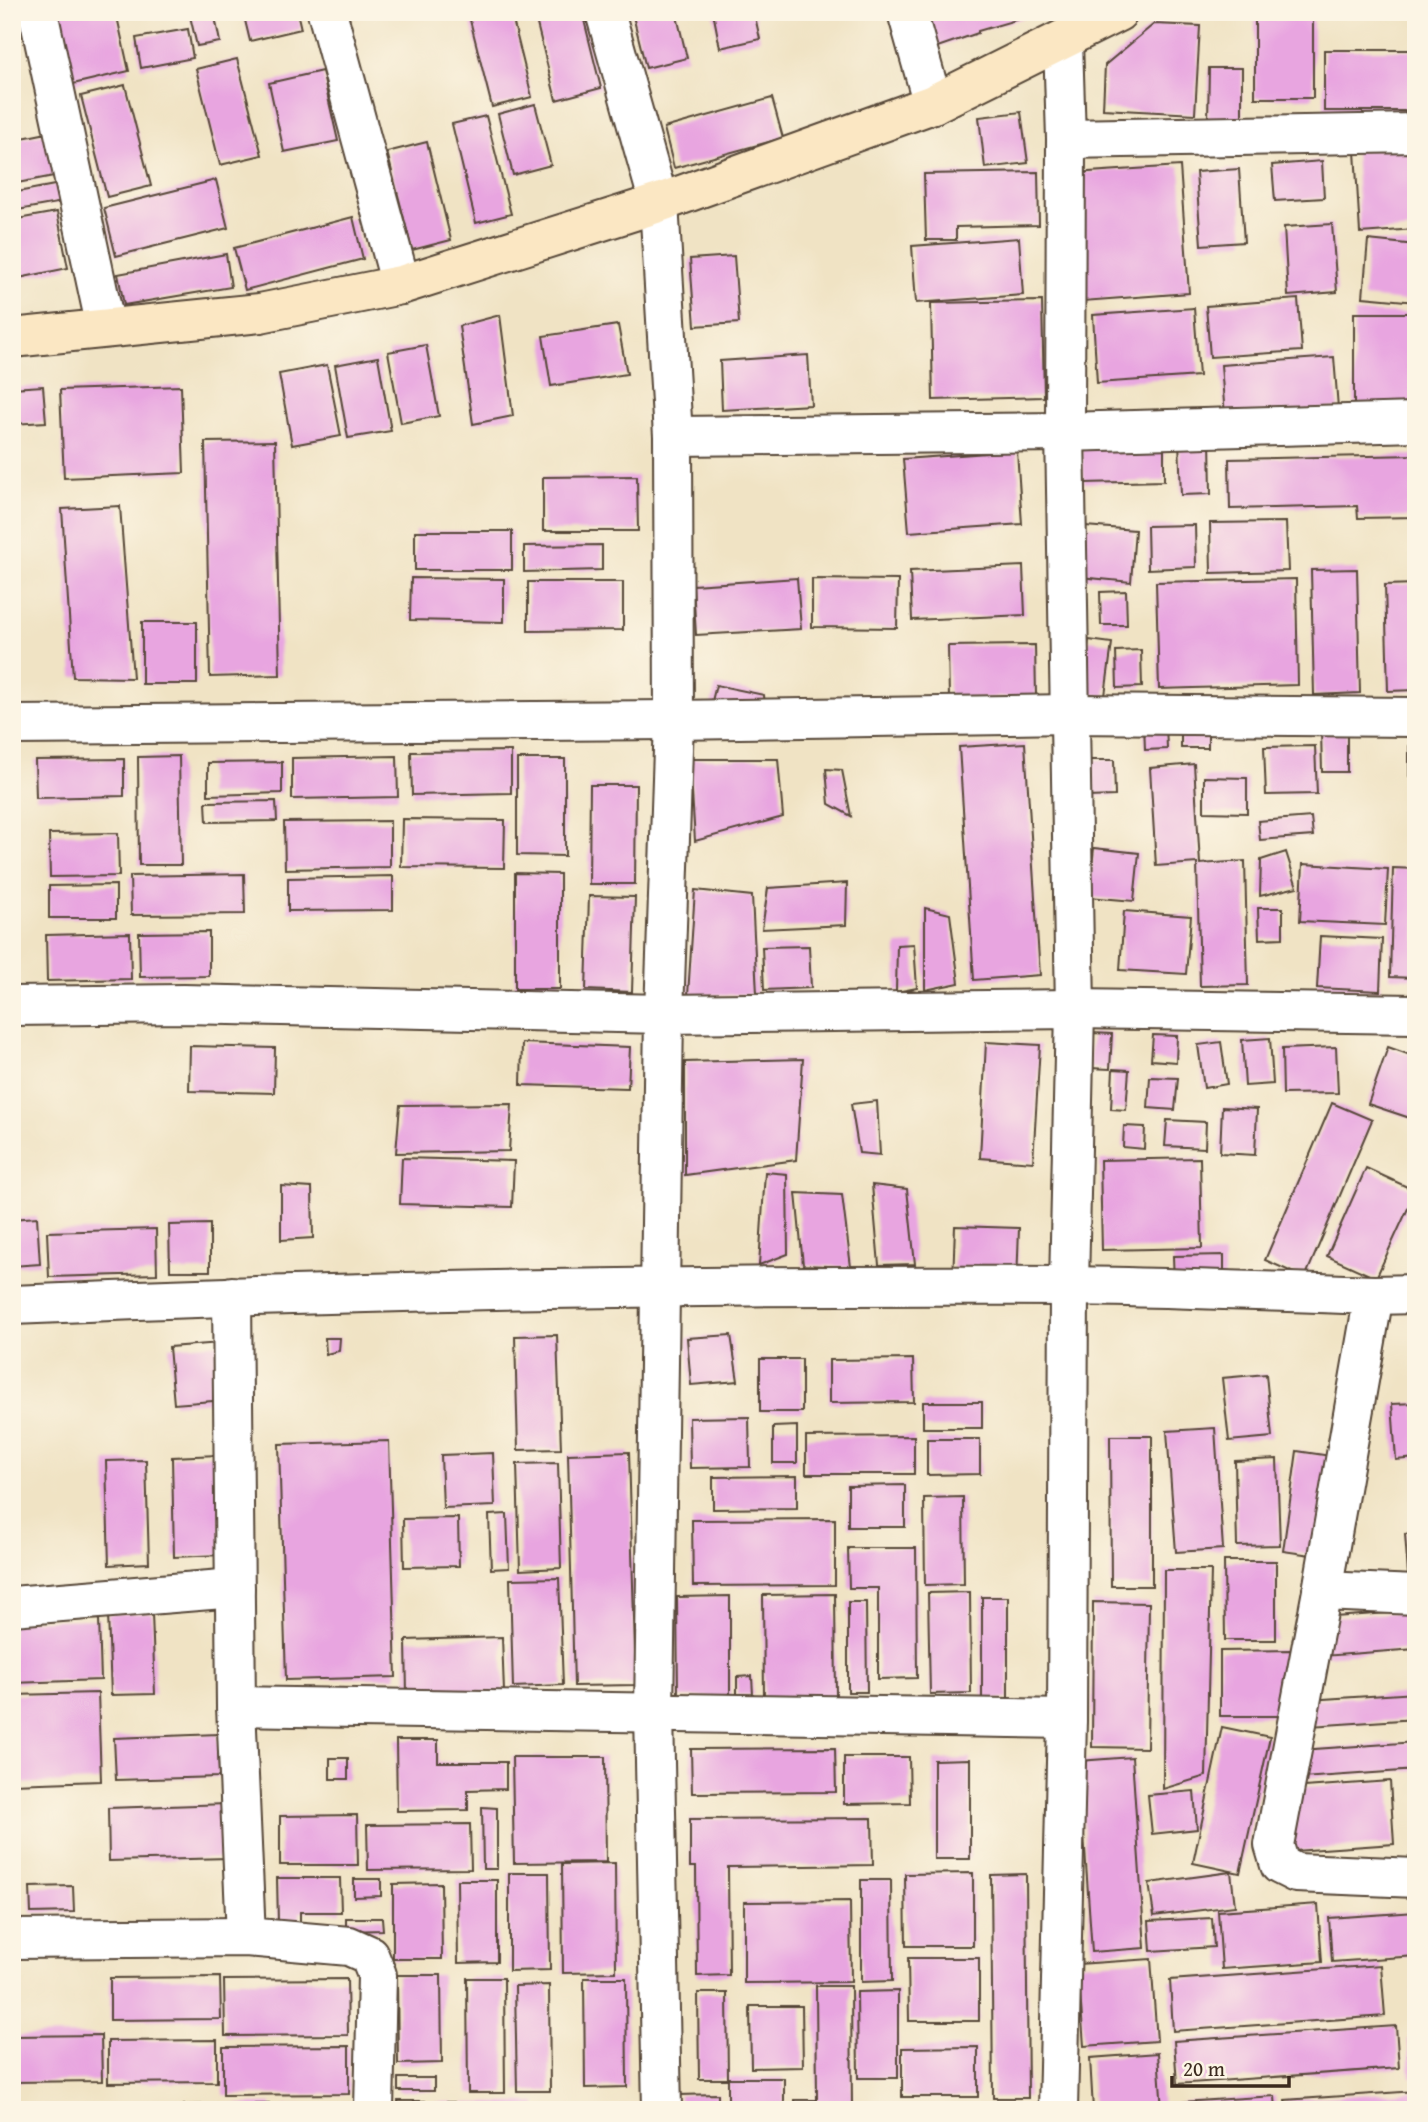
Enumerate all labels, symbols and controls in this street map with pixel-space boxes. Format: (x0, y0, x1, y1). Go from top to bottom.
scale bar (1172, 2045, 1290, 2089)
text: 20 m (1183, 2053, 1225, 2084)

